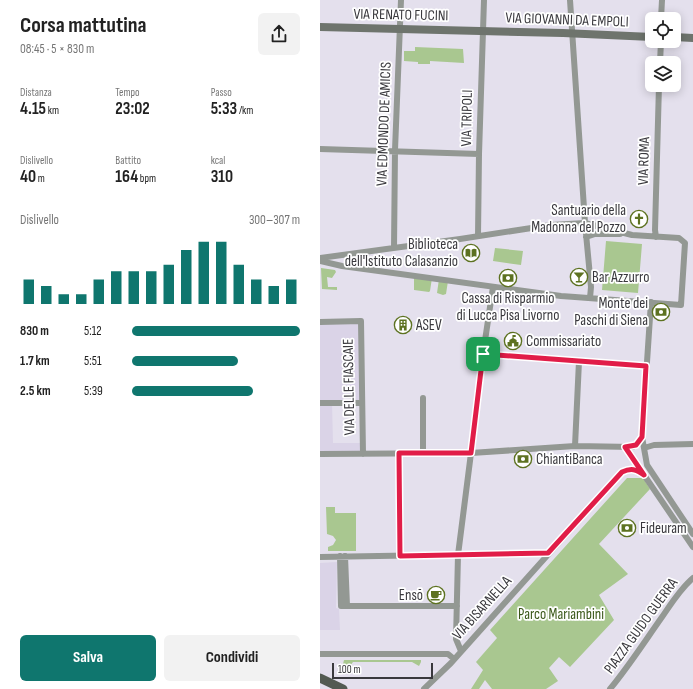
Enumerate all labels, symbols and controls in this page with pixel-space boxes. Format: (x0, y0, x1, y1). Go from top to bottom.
street label: VIA RENATO FUCINI (353, 5, 449, 25)
street label: VIA GIOVANNI DA EMPOLI (505, 8, 629, 32)
text: Corsa mattutina (20, 12, 147, 39)
map controls (645, 12, 681, 92)
button: locate (645, 12, 681, 48)
button: share (258, 13, 300, 55)
text: 08:45 · 5 × 830 m (20, 41, 94, 57)
button: layers (645, 56, 681, 92)
street label: VIA EDMONDO DE AMICIS (372, 62, 396, 186)
text: Distanza (20, 86, 52, 99)
text: Tempo (115, 86, 140, 99)
text: Passo (211, 86, 232, 99)
street label: VIA TRIPOLI (457, 89, 477, 147)
text: 4.15 (20, 99, 46, 119)
text: 23:02 (115, 99, 150, 119)
text: 5:33 (211, 99, 237, 119)
text: km (46, 104, 59, 117)
text: /km (237, 104, 253, 117)
street label: VIA ROMA (634, 136, 654, 185)
text: Dislivello (20, 154, 53, 167)
text: Battito (115, 154, 141, 167)
text: kcal (211, 154, 225, 167)
text: 40 (20, 167, 36, 187)
text: 164 (115, 167, 138, 187)
text: 310 (211, 167, 233, 187)
text: m (36, 172, 45, 185)
text: bpm (138, 172, 156, 185)
place label: Santuario della Madonna del Pozzo (531, 201, 626, 237)
church icon: Santuario della Madonna del Pozzo (629, 209, 649, 229)
text: Dislivello (20, 212, 59, 228)
text: 300–307 m (249, 212, 300, 228)
place label: Biblioteca dell'Istituto Calasanzio (345, 235, 458, 271)
library icon: Biblioteca dell'Istituto Calasanzio (461, 243, 481, 263)
bar icon: Bar Azzurro (569, 267, 589, 287)
bank icon: Cassa di Risparmio di Lucca Pisa Livorno (498, 268, 518, 288)
place label: Bar Azzurro (592, 268, 649, 287)
place label: Cassa di Risparmio di Lucca Pisa Livorno (457, 289, 559, 325)
place label: Monte dei Paschi di Siena (574, 294, 648, 330)
bank icon: Monte dei Paschi di Siena (651, 302, 671, 322)
building icon: ASEV (393, 315, 413, 335)
place label: ASEV (415, 316, 442, 335)
text: 830 m (20, 323, 49, 339)
text: 5:12 (84, 323, 102, 339)
public building icon: Commissariato (503, 331, 523, 351)
place label: Commissariato (526, 332, 601, 351)
pin (466, 337, 500, 371)
street label: VIA DELLE FIASCAIE (339, 339, 359, 435)
icon: arrive (472, 343, 494, 365)
text: 1.7 km (20, 353, 50, 369)
text: 5:51 (84, 353, 101, 369)
text: 2.5 km (20, 383, 51, 399)
text: 5:39 (84, 383, 103, 399)
bank icon: ChiantiBanca (513, 449, 533, 469)
place label: ChiantiBanca (536, 450, 603, 469)
bank icon: Fideuram (617, 518, 637, 538)
place label: Fideuram (640, 519, 687, 538)
street label: VIA BISARNELLA (448, 572, 516, 644)
street label: PIAZZA GUIDO GUERRA (600, 574, 682, 678)
cafe icon: Ensō (426, 585, 446, 605)
place label: Ensō (399, 586, 423, 605)
park label: Parco Mariambini (518, 605, 604, 624)
button: Salva (20, 635, 156, 681)
button: Condividi (164, 635, 300, 681)
scale bar (332, 661, 433, 680)
text: 100 m (338, 663, 360, 676)

